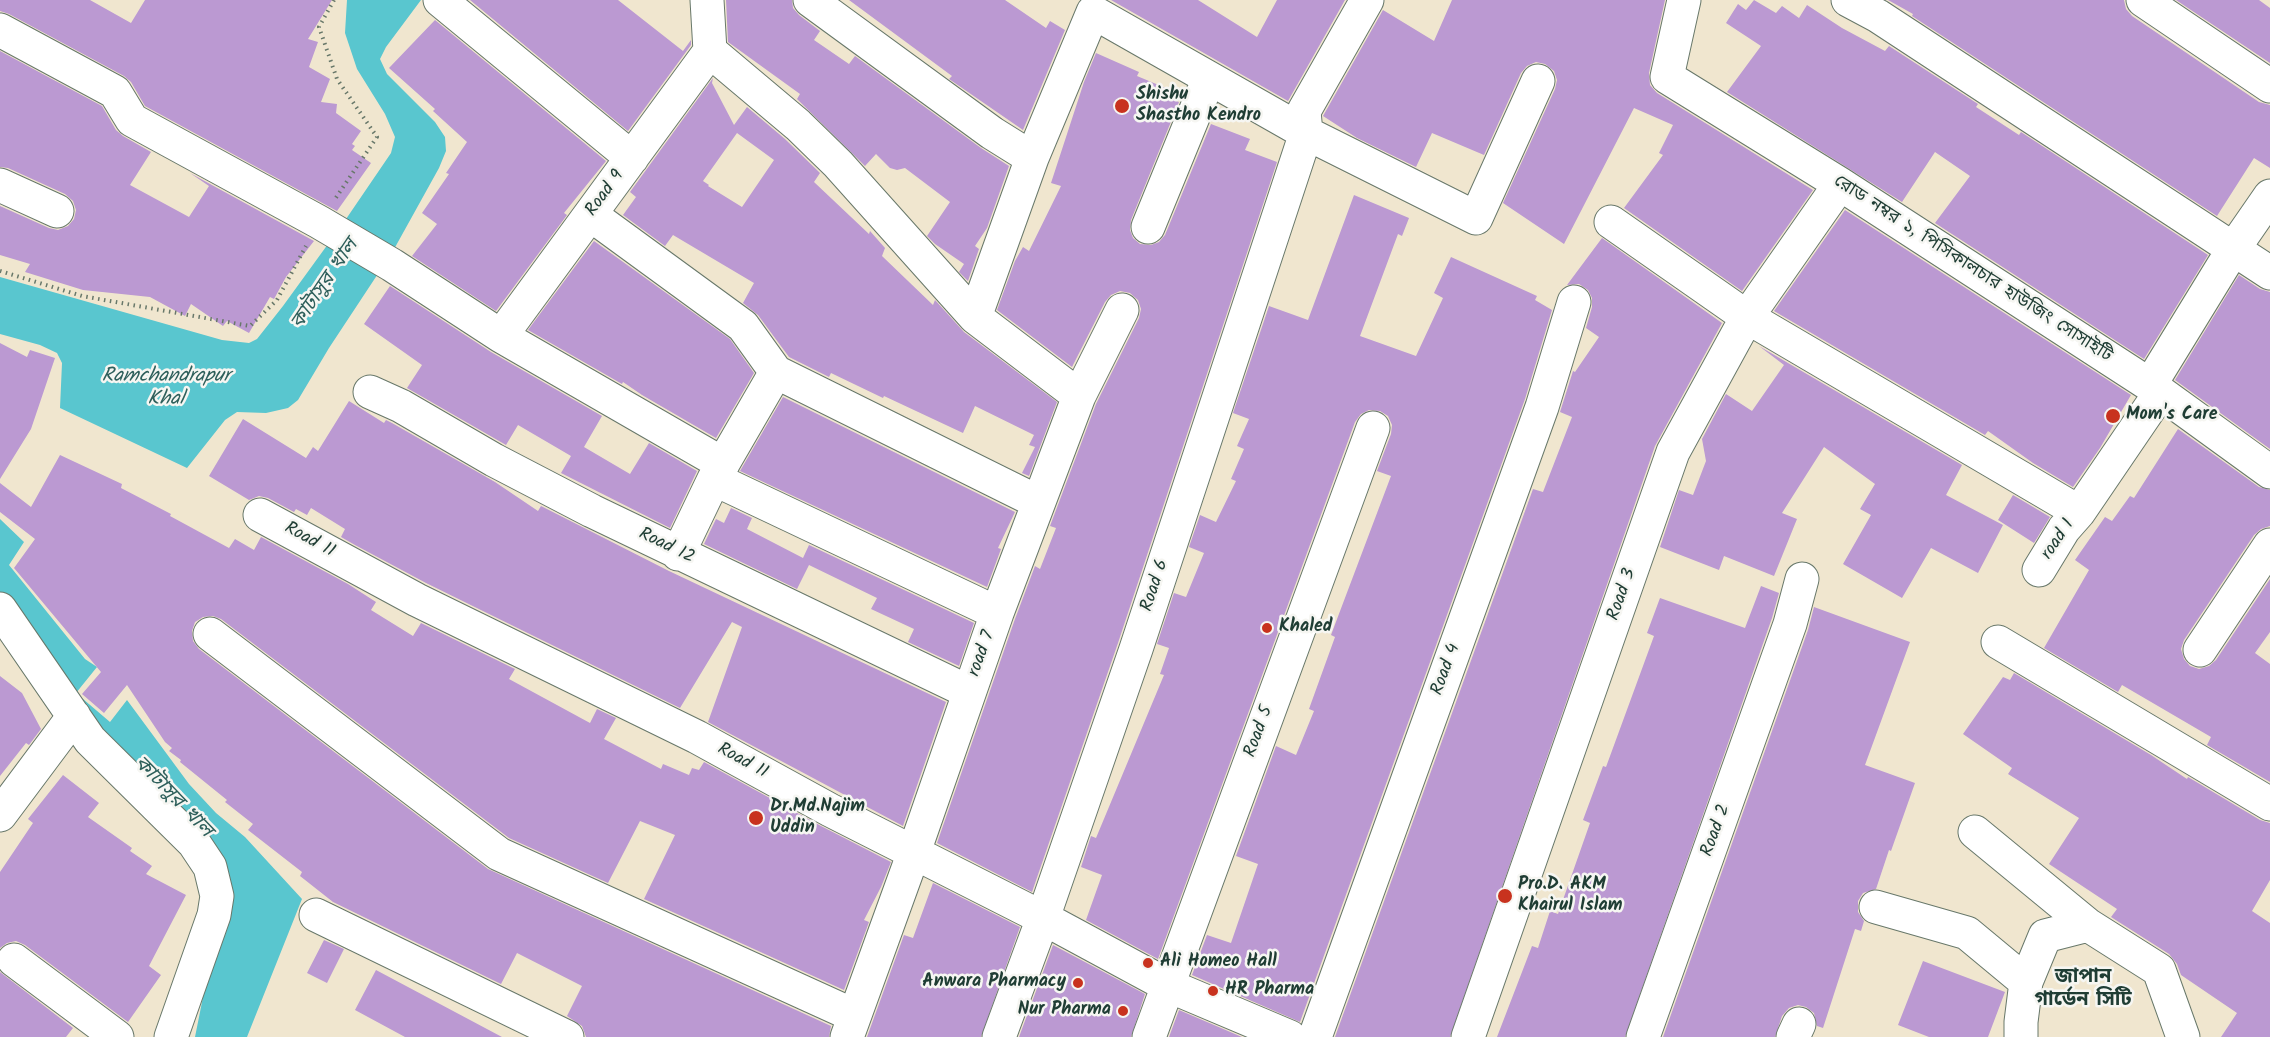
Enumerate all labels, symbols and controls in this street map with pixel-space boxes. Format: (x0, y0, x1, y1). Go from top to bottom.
place label: Shishu Shastho Kendro (1136, 85, 1261, 128)
marker: Shishu Shastho Kendro (1113, 97, 1131, 115)
street label: Road 9 (582, 167, 630, 221)
street label: রোড নম্বর ১, পিসিকালচার হাউজিং সোসাইটি (1829, 172, 2115, 368)
water label: কাটাসুর খাল (287, 235, 365, 335)
water label: Ramchandrapur Khal (102, 366, 230, 413)
place label: Mom's Care (2126, 405, 2217, 427)
marker: Mom's Care (2104, 407, 2122, 425)
street label: road 1 (2038, 516, 2080, 564)
street label: Road 11 (280, 518, 338, 564)
street label: Road 12 (635, 524, 697, 570)
street label: Road 6 (1137, 557, 1175, 615)
street label: Road 3 (1604, 566, 1642, 624)
place label: Khaled (1279, 617, 1332, 639)
marker: Khaled (1260, 621, 1274, 635)
street label: road 7 (965, 628, 1001, 680)
street label: Road 4 (1428, 641, 1466, 699)
street label: Road 5 (1241, 703, 1279, 761)
street label: Road 11 (713, 739, 771, 785)
water label: কাটাসুর খাল (127, 753, 217, 843)
place label: Dr.Md.Najim Uddin (770, 797, 865, 840)
street label: Road 2 (1698, 802, 1736, 860)
marker: Dr.Md.Najim Uddin (747, 809, 765, 827)
place label: Pro.D. AKM Khairul Islam (1518, 875, 1622, 918)
marker: Pro.D. AKM Khairul Islam (1496, 887, 1514, 905)
place label: Ali Homeo Hall (1160, 952, 1277, 974)
marker: Ali Homeo Hall (1141, 956, 1155, 970)
district label: জাপান গার্ডেন সিটি (2034, 967, 2132, 1014)
place label: Anwara Pharmacy (922, 972, 1066, 994)
marker: Anwara Pharmacy (1071, 976, 1085, 990)
place label: HR Pharma (1225, 980, 1314, 1002)
marker: HR Pharma (1206, 984, 1220, 998)
place label: Nur Pharma (1018, 1000, 1111, 1022)
marker: Nur Pharma (1116, 1004, 1130, 1018)

